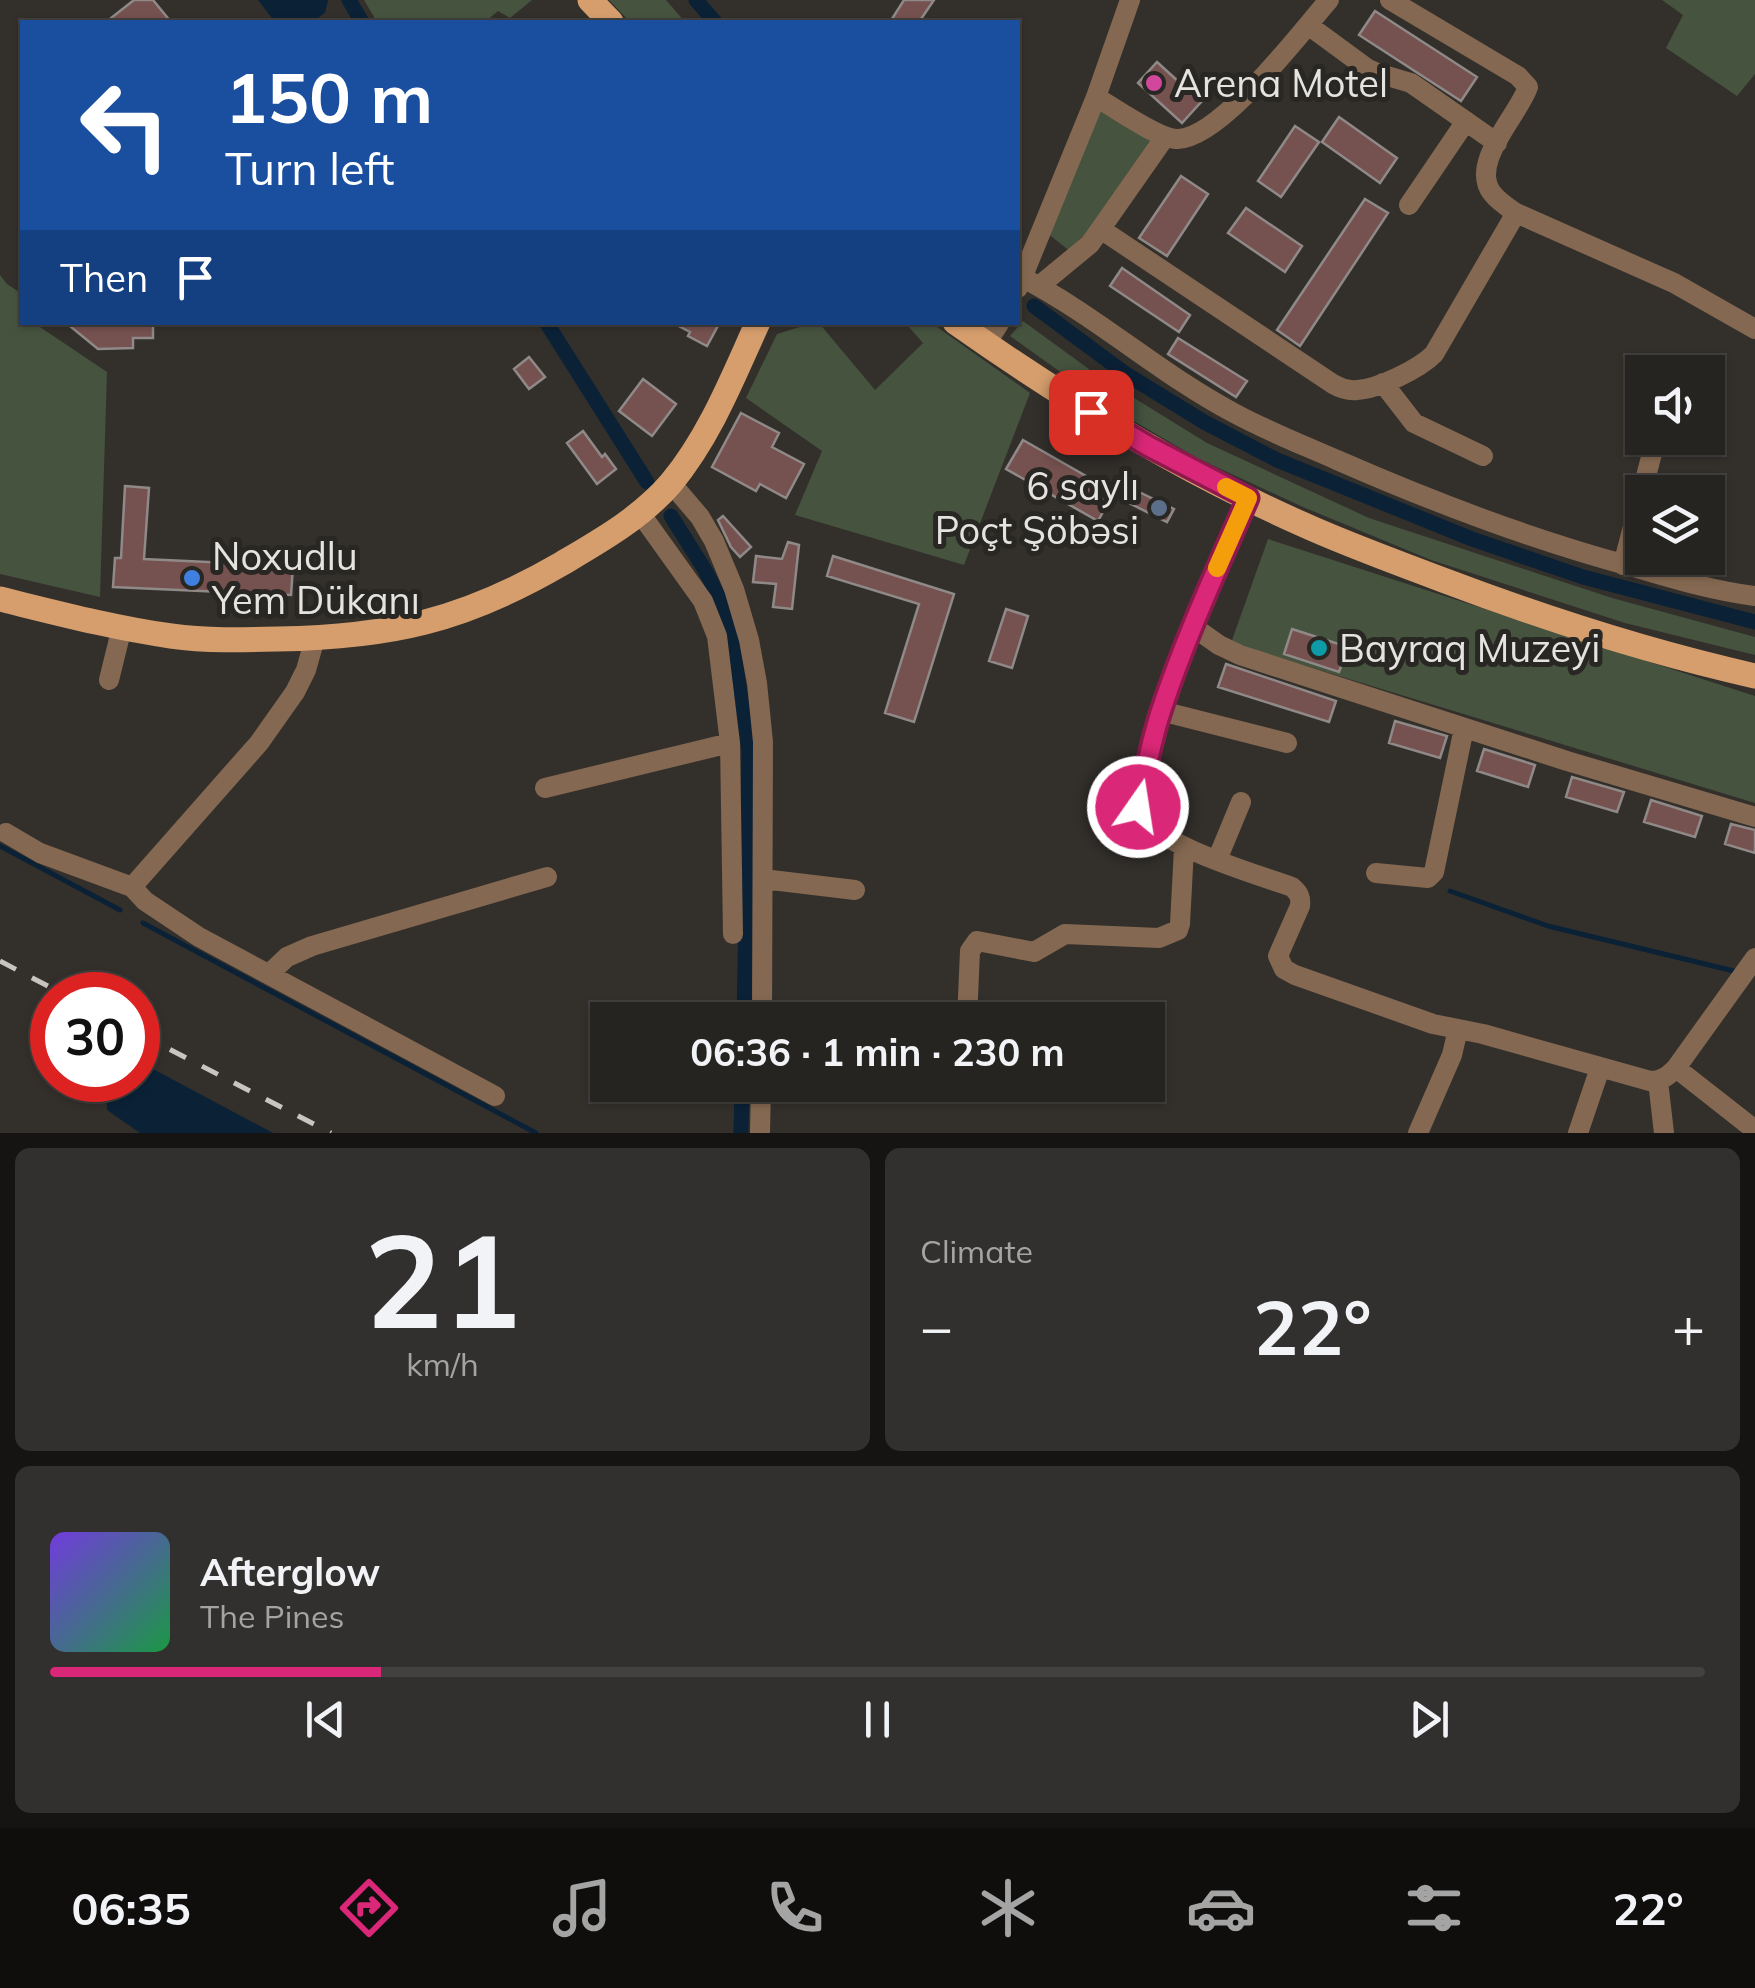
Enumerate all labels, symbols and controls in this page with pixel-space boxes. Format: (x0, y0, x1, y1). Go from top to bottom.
text: 150 m (225, 53, 433, 141)
place label: Arena Motel (1174, 59, 1388, 107)
icon: left (60, 60, 190, 190)
marker: Arena Motel (1143, 72, 1165, 94)
text: Turn left (225, 140, 394, 196)
icon: arrive (168, 250, 223, 305)
text: Then (60, 254, 148, 302)
map controls (1625, 355, 1725, 575)
button: sound (1625, 355, 1725, 455)
pin (1049, 370, 1134, 455)
icon: arrive (1064, 385, 1119, 440)
place label: 6 saylı Poçt Şöbəsi (935, 462, 1139, 554)
button: layers (1625, 475, 1725, 575)
marker: 6 saylı Poçt Şöbəsi (1148, 497, 1170, 519)
place label: Noxudlu Yem Dükanı (211, 532, 420, 624)
marker: Noxudlu Yem Dükanı (181, 567, 203, 589)
place label: Bayraq Muzeyi (1339, 624, 1600, 672)
marker: Bayraq Muzeyi (1308, 637, 1330, 659)
position arrow (1086, 755, 1190, 859)
speed limit sign: 30 (30, 972, 160, 1102)
text: 06:36 · 1 min · 230 m (690, 1028, 1065, 1076)
text: 21 (364, 1197, 521, 1361)
text: Climate (920, 1231, 1033, 1271)
text: 22° (1253, 1280, 1372, 1374)
text: − (920, 1292, 953, 1361)
text: + (1672, 1292, 1705, 1361)
text: km/h (406, 1344, 479, 1384)
text: Afterglow (200, 1548, 380, 1596)
text: The Pines (200, 1596, 344, 1636)
icon: previous (298, 1692, 353, 1747)
icon: pause (850, 1692, 905, 1747)
icon: next (1402, 1692, 1457, 1747)
icon: directions (334, 1873, 404, 1943)
icon: music (547, 1873, 617, 1943)
icon: phone (760, 1873, 830, 1943)
icon: climate (973, 1873, 1043, 1943)
icon: car (1186, 1873, 1256, 1943)
icon: filters (1399, 1873, 1469, 1943)
text: 06:35 (72, 1880, 191, 1936)
text: 22° (1612, 1880, 1683, 1936)

